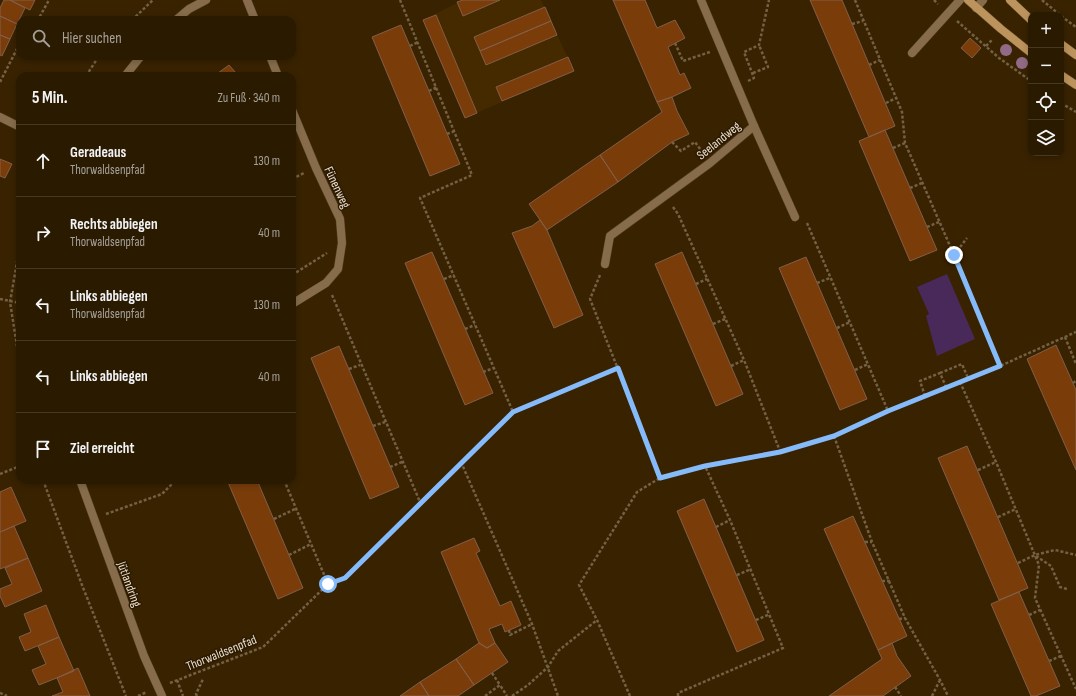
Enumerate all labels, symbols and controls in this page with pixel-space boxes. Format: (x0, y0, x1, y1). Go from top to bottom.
map controls (1028, 12, 1064, 156)
button: + (1028, 12, 1064, 48)
search box (16, 16, 296, 60)
icon: search (30, 27, 52, 49)
text: Hier suchen (62, 29, 122, 48)
button: − (1028, 48, 1064, 84)
button: locate (1028, 84, 1064, 120)
text: 5 Min. (32, 88, 68, 108)
text: Zu Fuß · 340 m (218, 90, 280, 106)
street label: Seelandweg (693, 118, 744, 163)
button: layers (1028, 120, 1064, 156)
text: Geradeaus (70, 143, 126, 162)
icon: ahead (32, 150, 54, 172)
text: 130 m (254, 153, 280, 169)
text: Thorwaldsenpfad (70, 162, 145, 178)
street label: Fünenweg (320, 164, 354, 211)
text: Rechts abbiegen (70, 215, 158, 234)
icon: right (32, 222, 54, 244)
text: 40 m (258, 225, 280, 241)
text: Thorwaldsenpfad (70, 234, 145, 250)
route end (945, 246, 963, 264)
text: Links abbiegen (70, 287, 148, 306)
icon: left (32, 294, 54, 316)
text: 130 m (254, 297, 280, 313)
text: Thorwaldsenpfad (70, 306, 145, 322)
icon: left (32, 366, 54, 388)
text: Links abbiegen (70, 367, 148, 386)
text: 40 m (258, 369, 280, 385)
icon: arrive (32, 438, 54, 460)
text: Ziel erreicht (70, 439, 134, 458)
street label: Jütlandring (113, 558, 145, 609)
route start (319, 575, 337, 593)
street label: Thorwaldsenpfad (184, 631, 259, 674)

